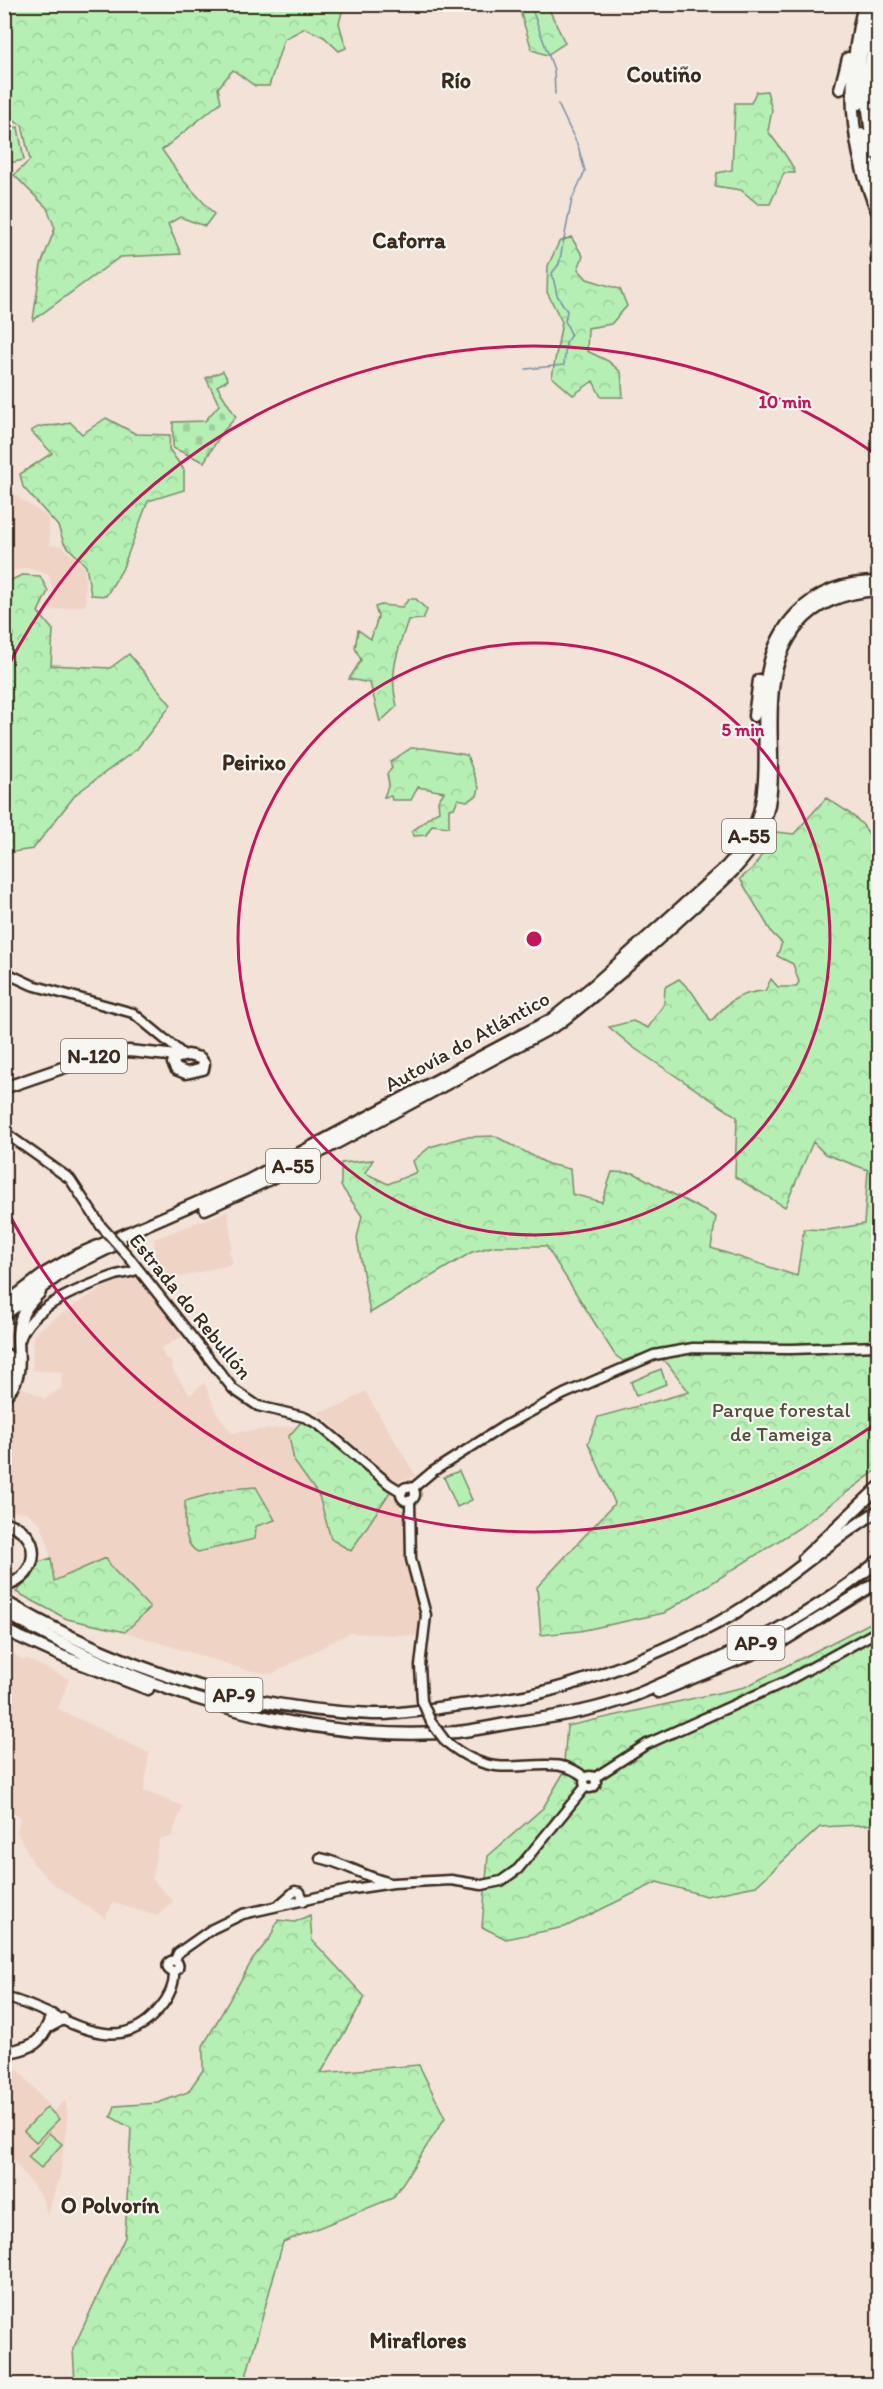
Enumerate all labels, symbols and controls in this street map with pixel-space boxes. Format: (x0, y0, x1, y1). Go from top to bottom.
district label: Coutiño (627, 61, 701, 88)
district label: Río (441, 67, 471, 94)
district label: Caforra (372, 227, 446, 254)
text: 10 min (759, 391, 812, 413)
text: 5 min (722, 719, 765, 741)
district label: Peirixo (222, 749, 286, 776)
road number: A-55 (722, 819, 776, 853)
centre of rings (524, 929, 544, 949)
street label: Autovía do Atlántico (380, 985, 554, 1097)
road number: N-120 (61, 1039, 127, 1073)
road number: A-55 (266, 1149, 320, 1183)
street label: Estrada do Rebullón (124, 1228, 258, 1384)
park label: Parque forestal de Tameiga (712, 1397, 850, 1446)
road number: AP-9 (728, 1626, 784, 1660)
road number: AP-9 (206, 1678, 262, 1712)
district label: O Polvorín (61, 2192, 160, 2219)
district label: Miraflores (369, 2327, 467, 2354)

